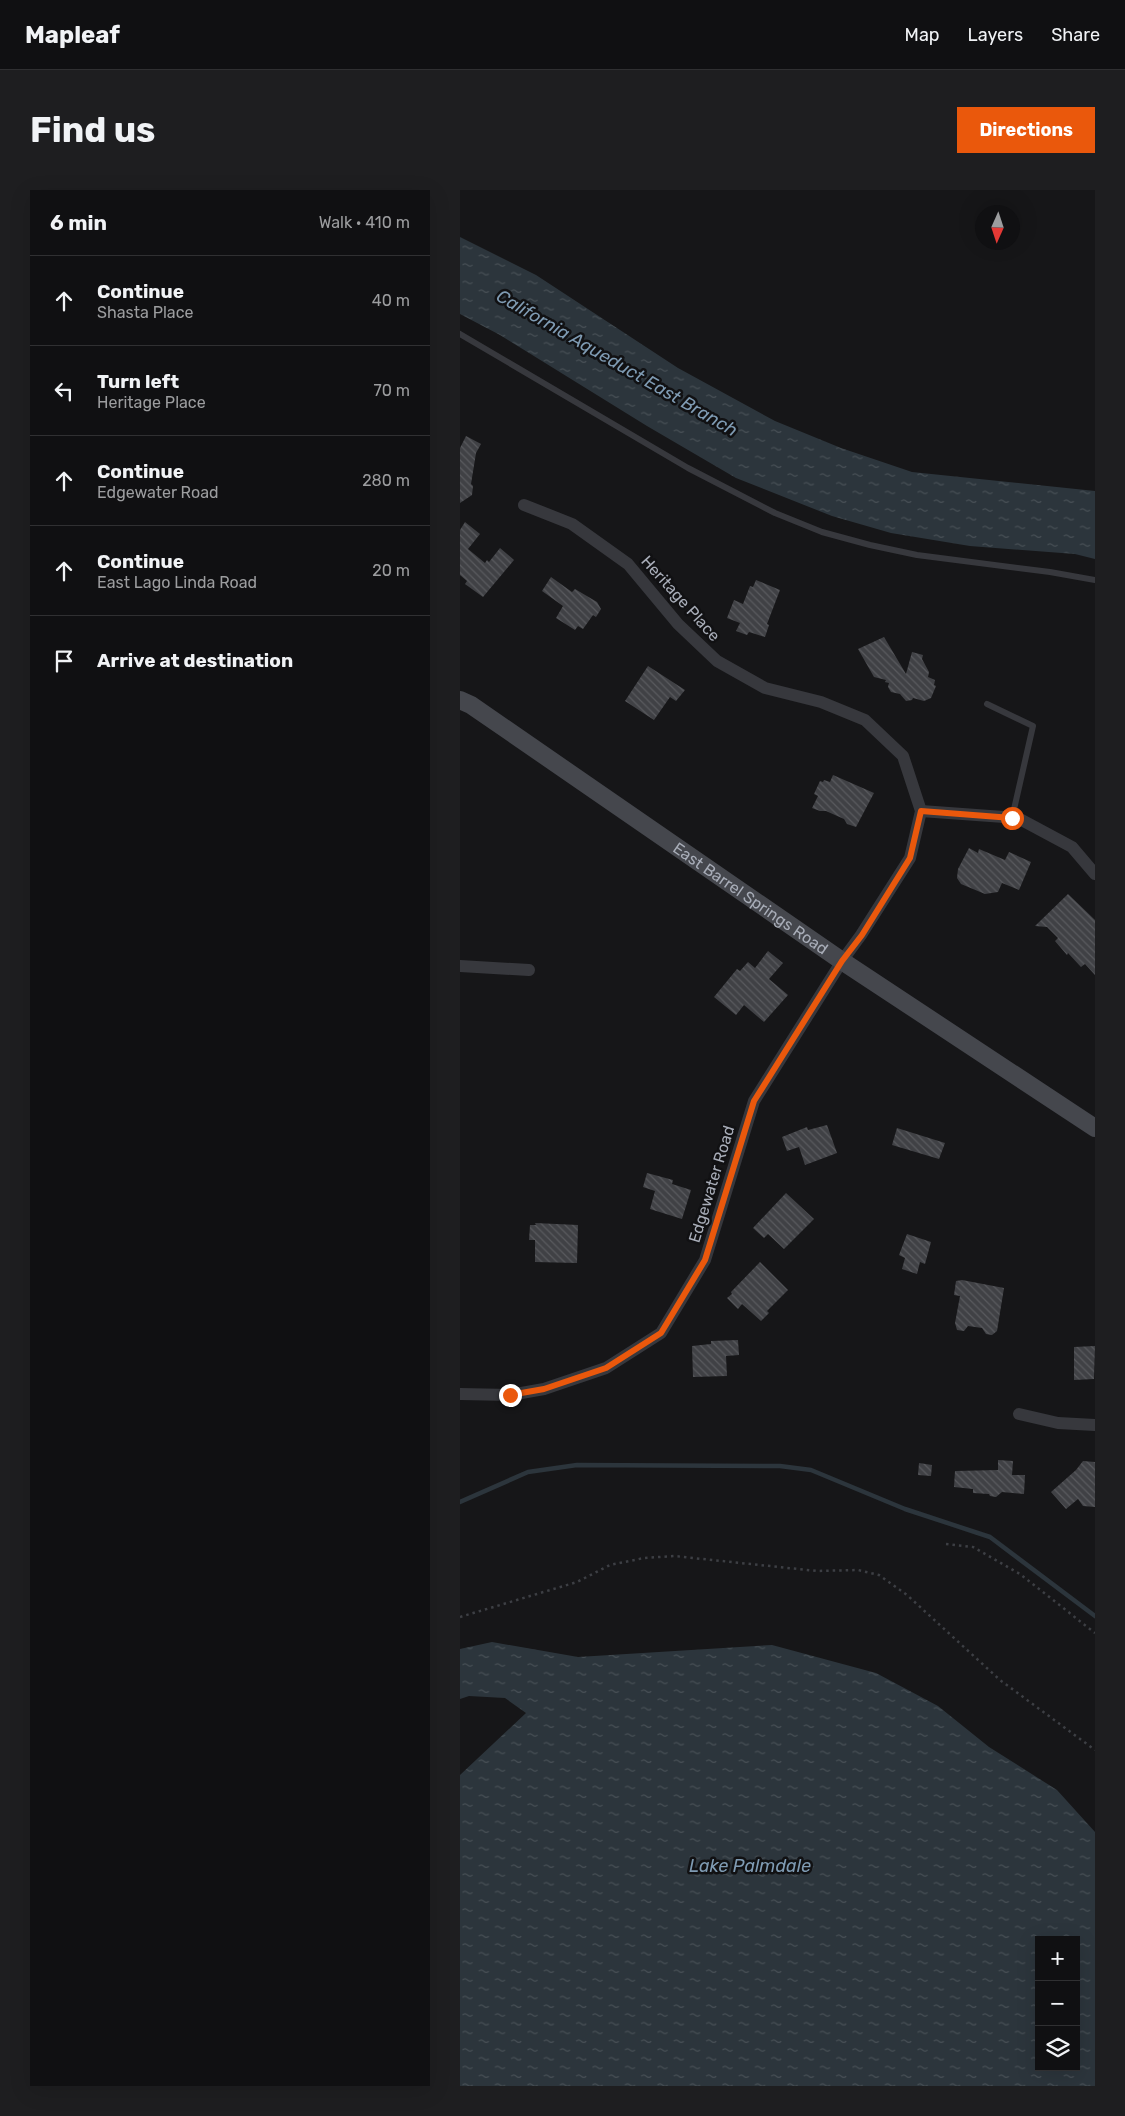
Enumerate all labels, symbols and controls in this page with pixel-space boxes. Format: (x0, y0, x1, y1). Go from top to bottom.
text: Mapleaf (25, 21, 120, 49)
text: Map (905, 24, 940, 46)
text: Layers (968, 24, 1023, 46)
text: Share (1051, 24, 1100, 46)
button: Directions (957, 107, 1095, 153)
text: Find us (30, 109, 155, 151)
north arrow (975, 205, 1020, 250)
text: 6 min (50, 210, 107, 235)
text: Walk · 410 m (319, 213, 410, 232)
text: Continue (97, 280, 184, 303)
water label: California Aqueduct East Branch (493, 285, 742, 441)
icon: ahead (50, 287, 78, 315)
text: 40 m (372, 291, 410, 310)
text: Shasta Place (97, 303, 193, 322)
text: Turn left (97, 370, 179, 393)
icon: left (50, 377, 78, 405)
text: 70 m (373, 381, 410, 400)
text: Heritage Place (97, 393, 206, 412)
text: Continue (97, 460, 184, 483)
icon: ahead (50, 467, 78, 495)
text: 280 m (362, 471, 410, 490)
text: Edgewater Road (97, 483, 219, 502)
text: Continue (97, 550, 184, 573)
street label: Heritage Place (637, 552, 724, 645)
icon: ahead (50, 557, 78, 585)
text: 20 m (372, 561, 410, 580)
text: East Lago Linda Road (97, 573, 257, 592)
icon: arrive (50, 647, 78, 675)
text: Arrive at destination (97, 649, 293, 672)
route start (1001, 807, 1024, 830)
street label: East Barrel Springs Road (669, 838, 832, 959)
street label: Edgewater Road (685, 1123, 738, 1245)
route end (499, 1384, 522, 1407)
water label: Lake Palmdale (689, 1855, 811, 1877)
map controls (1035, 1936, 1080, 2071)
button: + (1035, 1936, 1080, 1981)
button: − (1035, 1981, 1080, 2026)
button: layers (1035, 2026, 1080, 2071)

